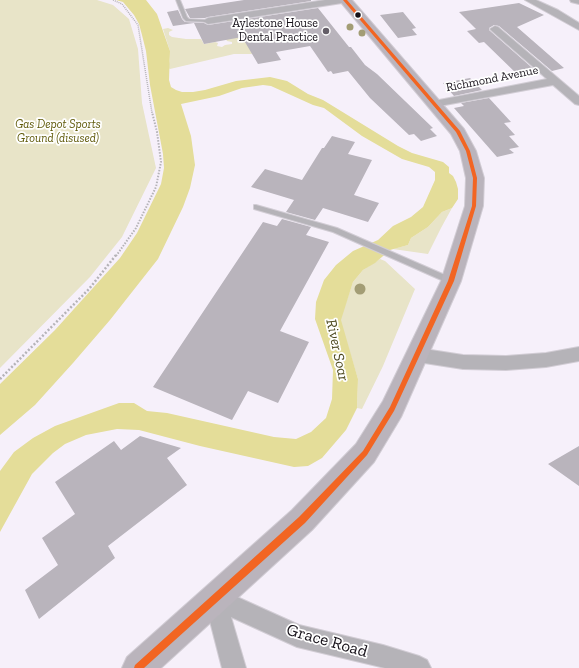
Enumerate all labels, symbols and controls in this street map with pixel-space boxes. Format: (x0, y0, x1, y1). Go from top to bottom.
unlabelled marker (353, 10, 363, 20)
place label: Aylestone House Dental Practice (232, 17, 318, 45)
marker: Aylestone House Dental Practice (321, 26, 331, 36)
street label: Richmond Avenue (445, 63, 539, 95)
park label: Gas Depot Sports Ground (disused) (15, 118, 101, 146)
water label: River Soar (322, 318, 352, 382)
street label: Grace Road (284, 620, 370, 662)

